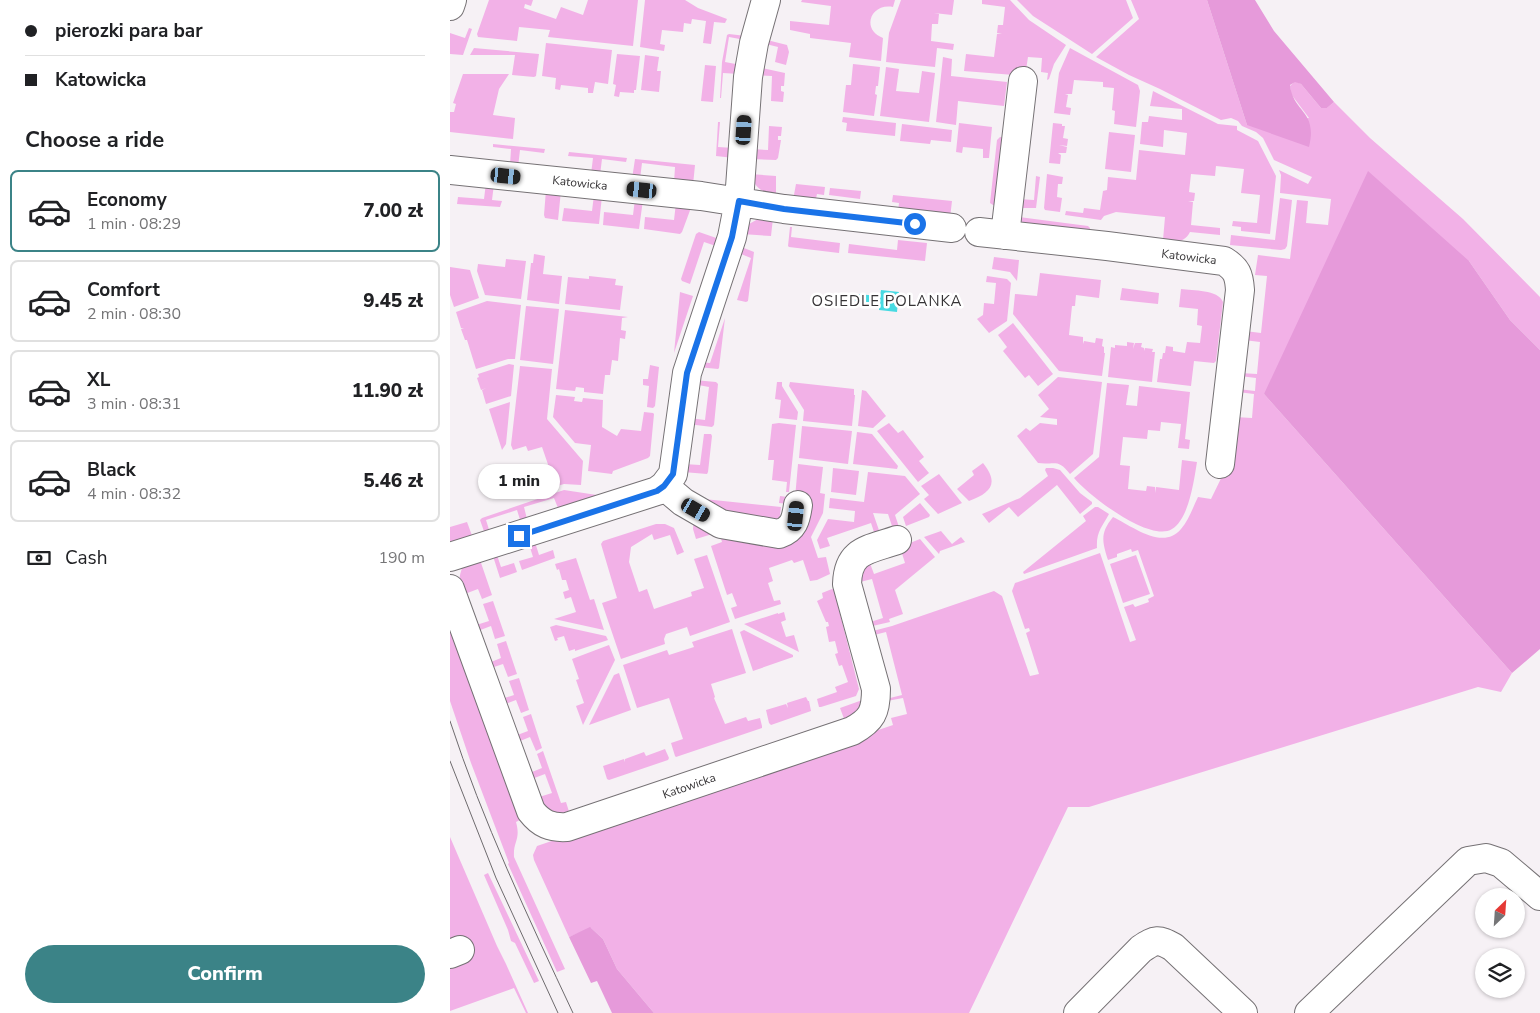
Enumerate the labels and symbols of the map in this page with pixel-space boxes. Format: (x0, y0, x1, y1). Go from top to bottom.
car (735, 115, 752, 145)
car (490, 167, 521, 185)
street label: Katowicka (552, 172, 608, 194)
car (626, 181, 657, 199)
route start (904, 213, 926, 235)
street label: Katowicka (1161, 246, 1217, 268)
district label: OSIEDLE POLANKA (812, 291, 962, 311)
callout: 1 min (478, 464, 560, 498)
car (679, 496, 712, 524)
car (786, 500, 805, 532)
route end (508, 525, 530, 547)
street label: Katowicka (660, 769, 718, 803)
north arrow (1475, 888, 1525, 938)

